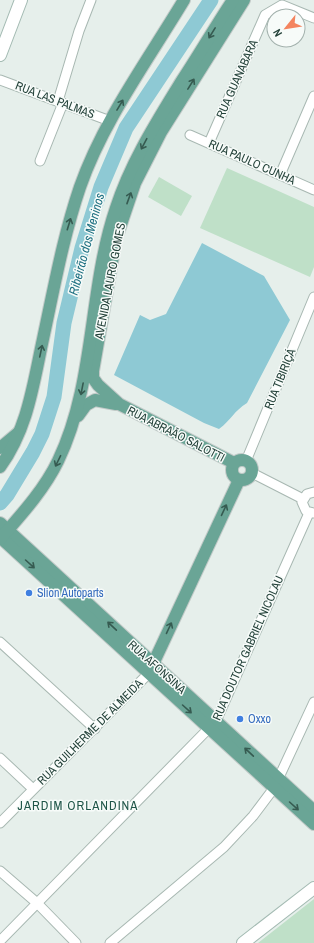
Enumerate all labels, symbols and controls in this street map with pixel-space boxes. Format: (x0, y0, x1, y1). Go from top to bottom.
north arrow (266, 8, 306, 48)
one-way arrow (208, 27, 216, 38)
text: N (270, 27, 285, 39)
street label: RUA GUANABARA (212, 37, 262, 121)
street label: RUA LAS PALMAS (13, 78, 97, 123)
one-way arrow (187, 79, 195, 90)
one-way arrow (116, 100, 124, 111)
street label: RUA PAULO CUNHA (206, 136, 298, 188)
one-way arrow (139, 137, 147, 149)
water label: Ribeirão dos Meninos (65, 191, 108, 297)
one-way arrow (125, 192, 133, 204)
one-way arrow (66, 218, 73, 231)
street label: AVENIDA LAURO GOMES (91, 221, 129, 341)
one-way arrow (37, 345, 45, 358)
street label: RUA TIBIRIÇÁ (261, 346, 300, 412)
one-way arrow (77, 382, 85, 395)
street label: RUA ABRAÃO SALOTTI (125, 403, 227, 465)
one-way arrow (54, 455, 61, 467)
one-way arrow (221, 505, 228, 517)
one-way arrow (24, 559, 34, 568)
street label: RUA DOUTOR GABRIEL NICOLAU (209, 573, 287, 723)
place label: Slion Autoparts (37, 585, 104, 601)
marker: Slion Autoparts (24, 588, 34, 598)
one-way arrow (107, 621, 117, 631)
one-way arrow (166, 622, 173, 634)
street label: RUA AFONSINA (125, 637, 190, 698)
street label: RUA GUILHERME DE ALMEIDA (34, 675, 147, 788)
one-way arrow (182, 704, 193, 713)
place label: Oxxo (248, 711, 271, 727)
marker: Oxxo (235, 714, 245, 724)
one-way arrow (244, 747, 254, 756)
district label: JARDIM ORLANDINA (18, 797, 138, 814)
one-way arrow (288, 801, 299, 810)

